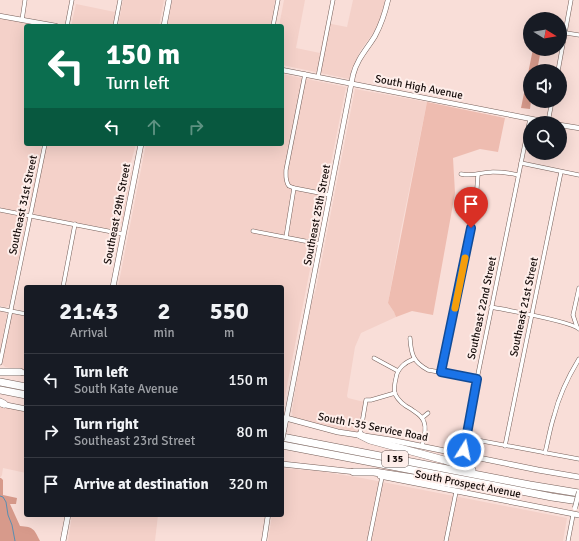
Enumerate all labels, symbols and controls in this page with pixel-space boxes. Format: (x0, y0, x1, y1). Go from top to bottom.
north arrow (523, 12, 567, 56)
map controls (523, 12, 567, 160)
text: 150 m (106, 38, 180, 72)
icon: left (40, 40, 92, 92)
button: sound (523, 64, 567, 108)
text: Turn left (106, 72, 169, 94)
street label: South High Avenue (374, 72, 464, 102)
icon: left (101, 116, 123, 138)
icon: ahead (143, 116, 165, 138)
icon: right (185, 116, 207, 138)
button: search (523, 116, 567, 160)
street label: Southeast 31st Street (6, 154, 40, 256)
street label: Southeast 29th Street (101, 162, 133, 266)
street label: Southeast 25th Street (301, 163, 333, 267)
pin (454, 187, 488, 228)
icon: arrive (460, 193, 482, 215)
street label: Southeast 22nd Street (465, 255, 499, 361)
street label: Southeast 21st Street (507, 256, 541, 358)
text: 21:43 (59, 296, 118, 326)
text: 2 (158, 296, 170, 326)
text: 550 (210, 296, 249, 326)
text: Arrival (70, 325, 107, 341)
text: min (154, 325, 175, 341)
text: m (224, 325, 234, 341)
text: Turn left (74, 363, 128, 381)
icon: left (40, 369, 62, 391)
text: 150 m (228, 371, 268, 389)
text: South Kate Avenue (74, 381, 178, 397)
street label: South I-35 Service Road (317, 410, 429, 444)
text: Turn right (74, 415, 139, 433)
icon: right (40, 421, 62, 443)
text: 80 m (237, 423, 268, 441)
position arrow (443, 429, 485, 471)
text: Southeast 23rd Street (74, 433, 195, 449)
road number: I 35 (382, 451, 408, 467)
street label: South Prospect Avenue (414, 467, 522, 501)
icon: arrive (40, 473, 62, 495)
text: Arrive at destination (74, 475, 209, 493)
text: 320 m (228, 475, 268, 493)

